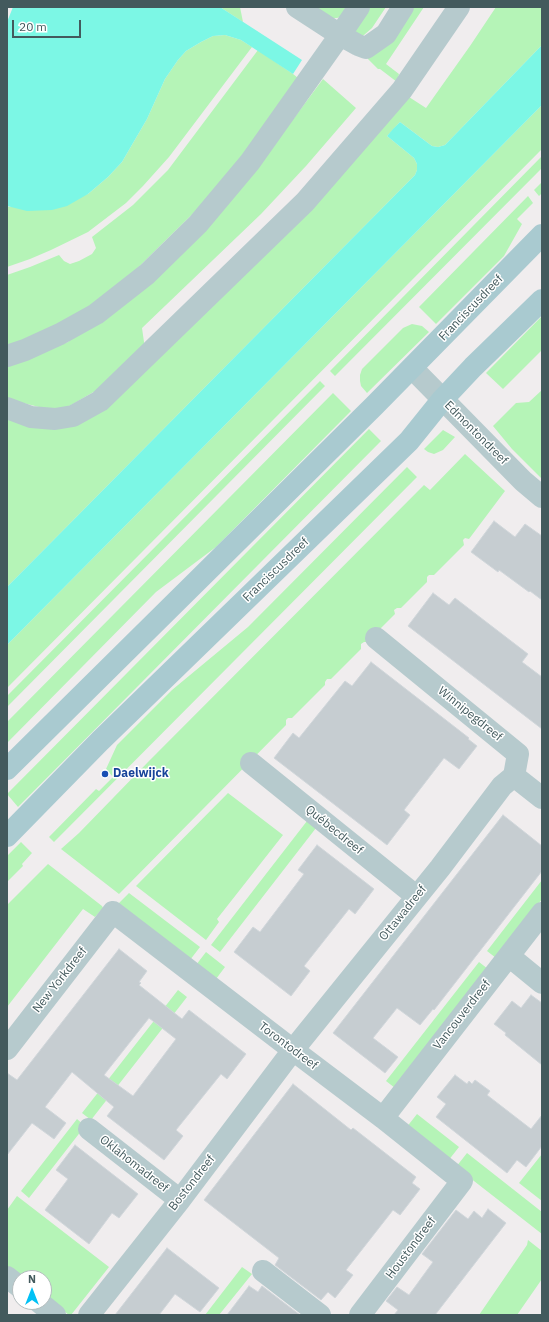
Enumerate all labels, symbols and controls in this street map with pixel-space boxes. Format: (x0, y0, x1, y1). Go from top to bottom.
scale bar (14, 12, 83, 38)
text: 20 m (19, 19, 47, 34)
street label: Franciscusdreef (436, 272, 506, 344)
street label: Edmontondreef (441, 398, 511, 468)
street label: Franciscusdreef (240, 535, 312, 605)
street label: Winnipegdreef (435, 684, 505, 744)
place label: Daelwijck (113, 767, 169, 781)
marker: Daelwijck (100, 769, 110, 779)
street label: Québecdreef (302, 802, 366, 858)
street label: Ottawadreef (376, 882, 430, 944)
street label: New Yorkdreef (30, 944, 90, 1016)
street label: Vancouverdreef (430, 977, 494, 1053)
street label: Torontodreef (256, 1019, 320, 1073)
street label: Oklahomadreef (97, 1133, 171, 1195)
street label: Bostondreef (166, 1152, 218, 1214)
street label: Houstondreef (383, 1214, 439, 1282)
north arrow (12, 1270, 52, 1310)
text: N (28, 1272, 36, 1286)

